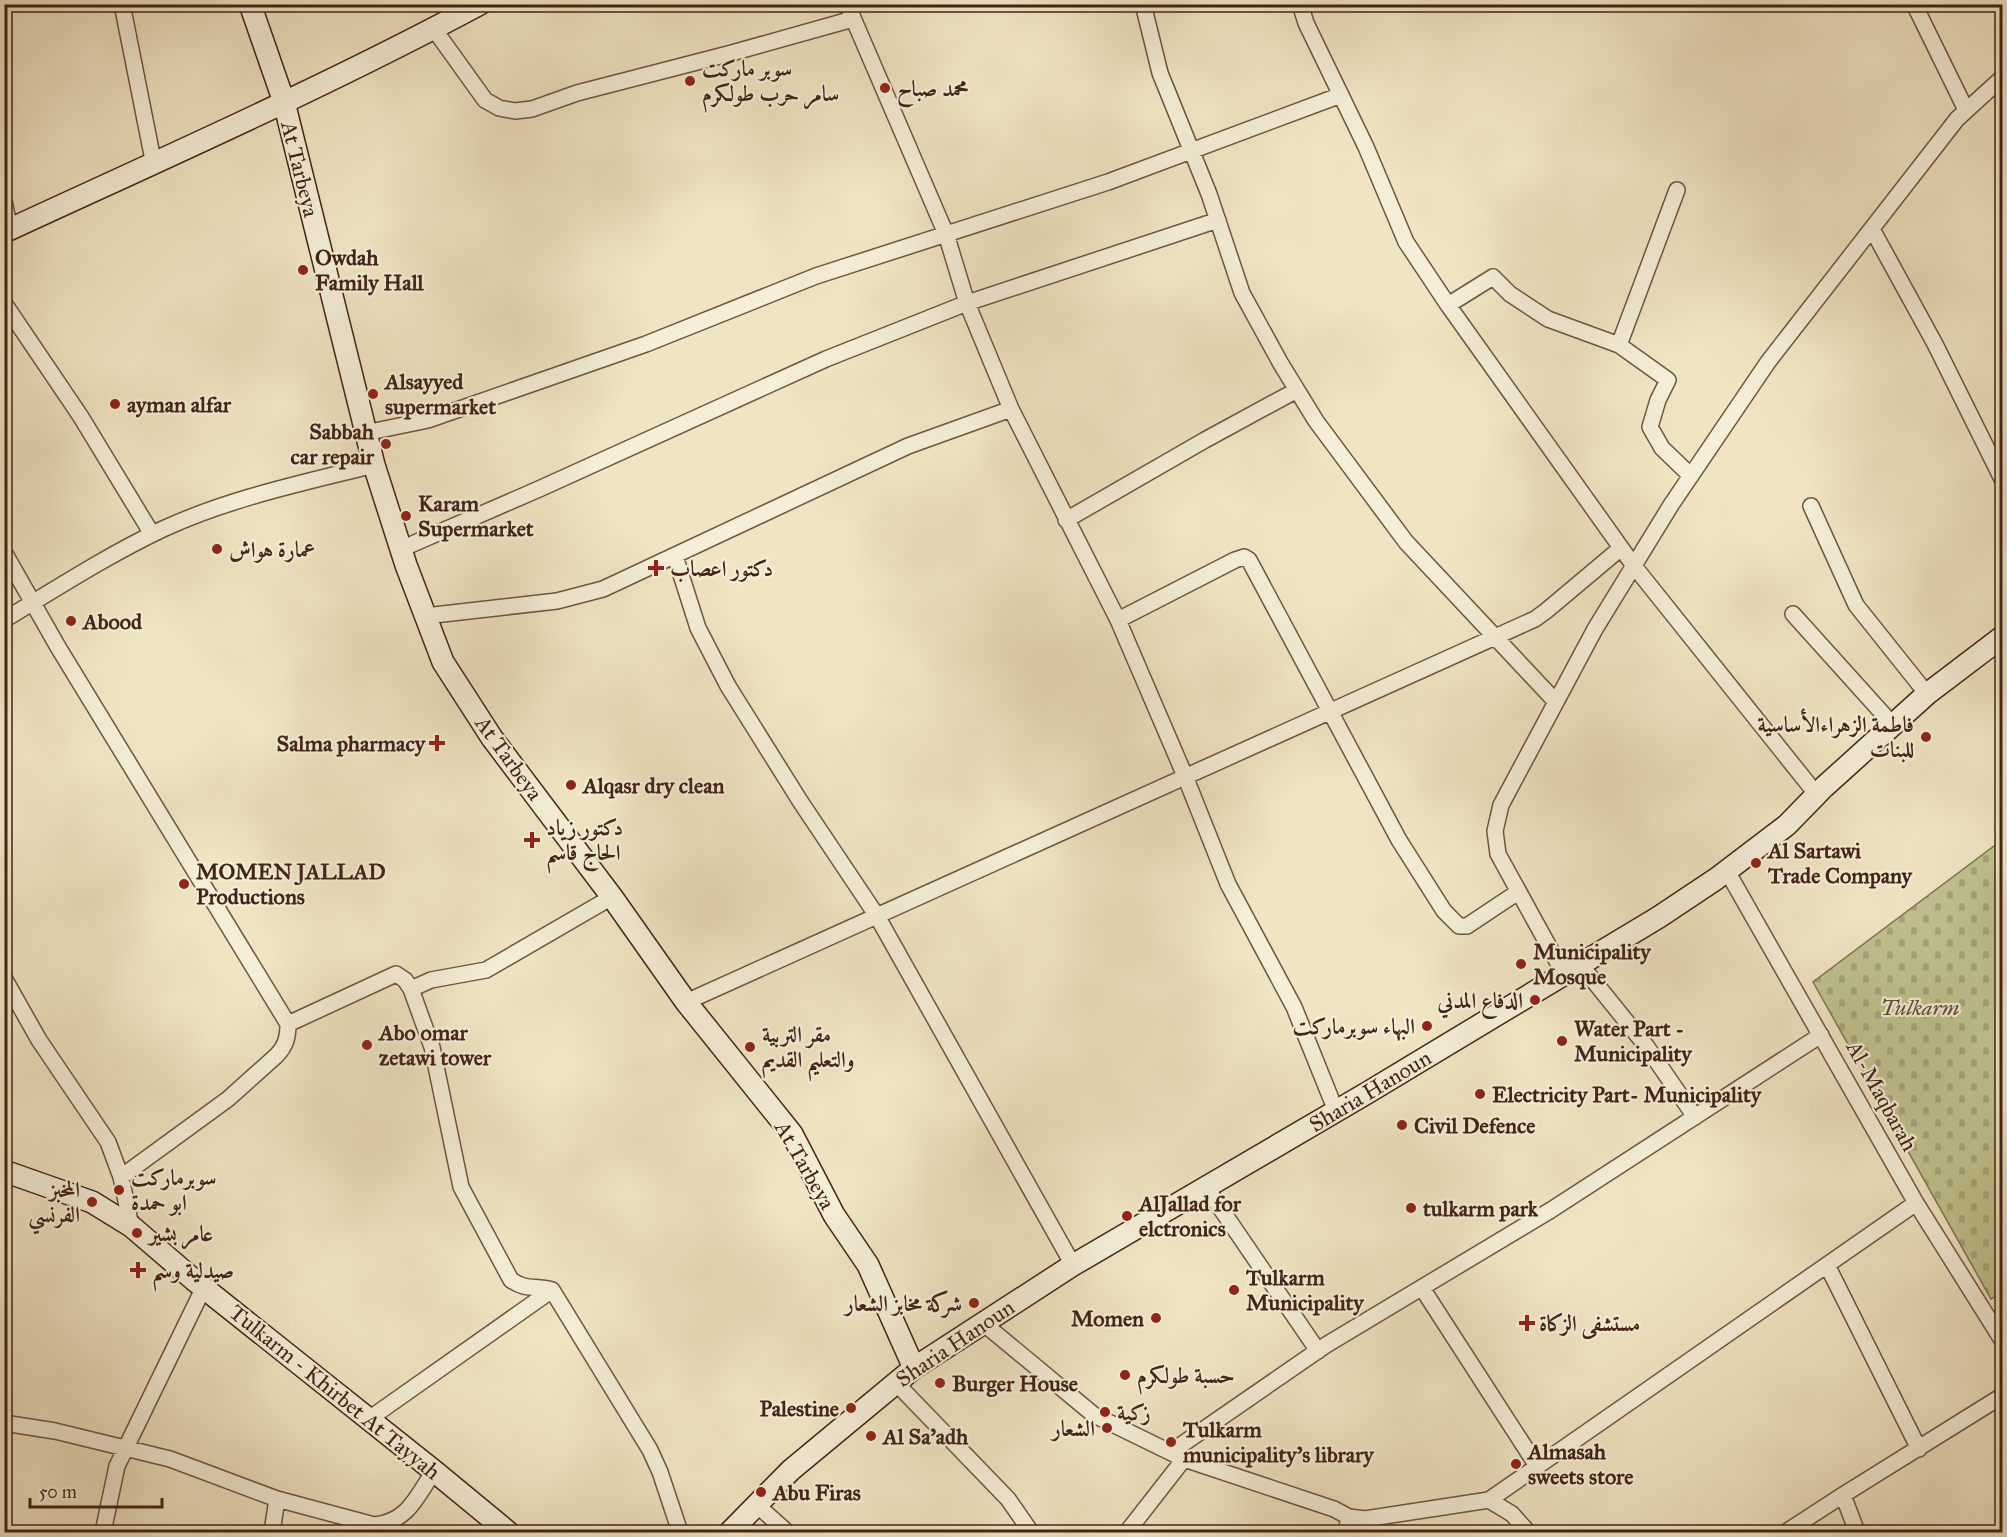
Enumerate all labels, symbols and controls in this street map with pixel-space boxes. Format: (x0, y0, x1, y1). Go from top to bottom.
place label: سوبر ماركت سامر حرب طولكرم (702, 55, 839, 113)
marker: سوبر ماركت سامر حرب طولكرم (683, 74, 697, 88)
place label: محمد صباح (897, 75, 968, 108)
marker: محمد صباح (878, 81, 892, 95)
street label: At Tarbeya (275, 117, 325, 220)
place label: Owdah Family Hall (315, 244, 425, 296)
marker: Owdah Family Hall (296, 263, 310, 277)
place label: Alsayyed supermarket (383, 368, 496, 420)
marker: Alsayyed supermarket (366, 387, 380, 401)
place label: ayman alfar (127, 391, 232, 418)
marker: ayman alfar (108, 397, 122, 411)
place label: Sabbah car repair (291, 418, 375, 470)
marker: Sabbah car repair (379, 437, 393, 451)
place label: Karam Supermarket (418, 490, 534, 542)
marker: Karam Supermarket (399, 509, 413, 523)
place label: عمارة هواش (229, 536, 315, 563)
marker: عمارة هواش (210, 542, 224, 556)
place label: دكتور اعصاب (670, 555, 773, 583)
marker: دكتور اعصاب (647, 559, 665, 577)
place label: Abood (81, 608, 143, 635)
marker: Abood (64, 614, 78, 628)
place label: فاطمة الزهراءالأساسية للبنات (1758, 708, 1914, 763)
street label: At Tarbeya (469, 710, 549, 806)
place label: Salma pharmacy (277, 730, 427, 757)
marker: فاطمة الزهراءالأساسية للبنات (1919, 730, 1933, 744)
marker: Salma pharmacy (430, 736, 444, 750)
place label: Alqasr dry clean (581, 772, 724, 799)
marker: Alqasr dry clean (564, 778, 578, 792)
place label: دكتور زياد الحاج قاسم (546, 814, 623, 874)
marker: دكتور زياد الحاج قاسم (523, 831, 541, 849)
place label: Al Sartawi Trade Company (1766, 837, 1914, 889)
marker: Al Sartawi Trade Company (1749, 856, 1763, 870)
place label: MOMEN JALLAD Productions (196, 858, 386, 910)
marker: MOMEN JALLAD Productions (177, 877, 191, 891)
place label: Municipality Mosque (1533, 938, 1652, 990)
marker: Municipality Mosque (1514, 957, 1528, 971)
place label: الدفاع المدني (1436, 987, 1523, 1019)
marker: الدفاع المدني (1528, 993, 1542, 1007)
park label: Tulkarm (1880, 994, 1960, 1021)
place label: البهاء سوبرماركت (1293, 1013, 1415, 1042)
place label: Water Part - Municipality (1574, 1015, 1693, 1067)
place label: Abo omar zetawi tower (377, 1019, 492, 1071)
marker: البهاء سوبرماركت (1420, 1019, 1434, 1033)
place label: مقر التربية والتعليم القديم (762, 1021, 855, 1082)
marker: Water Part - Municipality (1555, 1034, 1569, 1048)
street label: Al-Maqbarah (1840, 1035, 1923, 1156)
marker: Abo omar zetawi tower (360, 1038, 374, 1052)
marker: مقر التربية والتعليم القديم (743, 1040, 757, 1054)
street label: Sharia Hanoun (1304, 1044, 1436, 1138)
place label: Electricity Part- Municipality (1492, 1081, 1763, 1108)
marker: Electricity Part- Municipality (1473, 1087, 1487, 1101)
place label: Civil Defence (1414, 1112, 1535, 1139)
street label: At Tarbeya (768, 1115, 841, 1215)
marker: Civil Defence (1395, 1118, 1409, 1132)
place label: سوبرماركت ابو حمدة (131, 1164, 217, 1216)
place label: المخبز الفرنسي (28, 1176, 80, 1235)
marker: سوبرماركت ابو حمدة (112, 1183, 126, 1197)
place label: AlJallad for elctronics (1137, 1190, 1242, 1242)
marker: المخبز الفرنسي (85, 1195, 99, 1209)
place label: tulkarm park (1422, 1195, 1539, 1222)
marker: tulkarm park (1404, 1201, 1418, 1215)
marker: AlJallad for elctronics (1120, 1209, 1134, 1223)
place label: عامر بشير (146, 1220, 214, 1250)
marker: عامر بشير (130, 1226, 144, 1240)
place label: صيدلية وسم (152, 1257, 234, 1292)
marker: صيدلية وسم (129, 1261, 147, 1279)
place label: Tulkarm Municipality (1245, 1264, 1365, 1316)
marker: Tulkarm Municipality (1227, 1283, 1241, 1297)
place label: شركة مخابز الشعار (842, 1290, 962, 1318)
street label: Sharia Hanoun (890, 1293, 1020, 1393)
marker: شركة مخابز الشعار (967, 1296, 981, 1310)
street label: Tulkarm - Khirbet At Tayyah (224, 1299, 446, 1485)
place label: Momen (1071, 1305, 1144, 1332)
place label: مستشفى الزكاة (1539, 1310, 1640, 1340)
marker: Momen (1149, 1311, 1163, 1325)
marker: مستشفى الزكاة (1520, 1316, 1534, 1330)
place label: حسبة طولكرم (1137, 1362, 1235, 1395)
marker: حسبة طولكرم (1118, 1368, 1132, 1382)
place label: Burger House (952, 1370, 1078, 1397)
marker: Burger House (933, 1376, 947, 1390)
place label: Palestine (760, 1395, 839, 1422)
place label: زكية (1117, 1399, 1151, 1426)
marker: Palestine (844, 1401, 858, 1415)
marker: زكية (1098, 1405, 1112, 1419)
place label: الشعار (1049, 1415, 1095, 1442)
place label: Tulkarm municipality's library (1182, 1416, 1375, 1468)
marker: الشعار (1100, 1421, 1114, 1435)
place label: Al Sa'adh (881, 1423, 969, 1450)
marker: Al Sa'adh (864, 1429, 878, 1443)
marker: Tulkarm municipality's library (1164, 1435, 1178, 1449)
place label: Almasah sweets store (1526, 1438, 1633, 1490)
marker: Almasah sweets store (1509, 1457, 1523, 1471)
scale bar (30, 1471, 162, 1509)
place label: Abu Firas (771, 1479, 861, 1506)
text: 50 m (39, 1481, 77, 1503)
marker: Abu Firas (754, 1485, 768, 1499)

